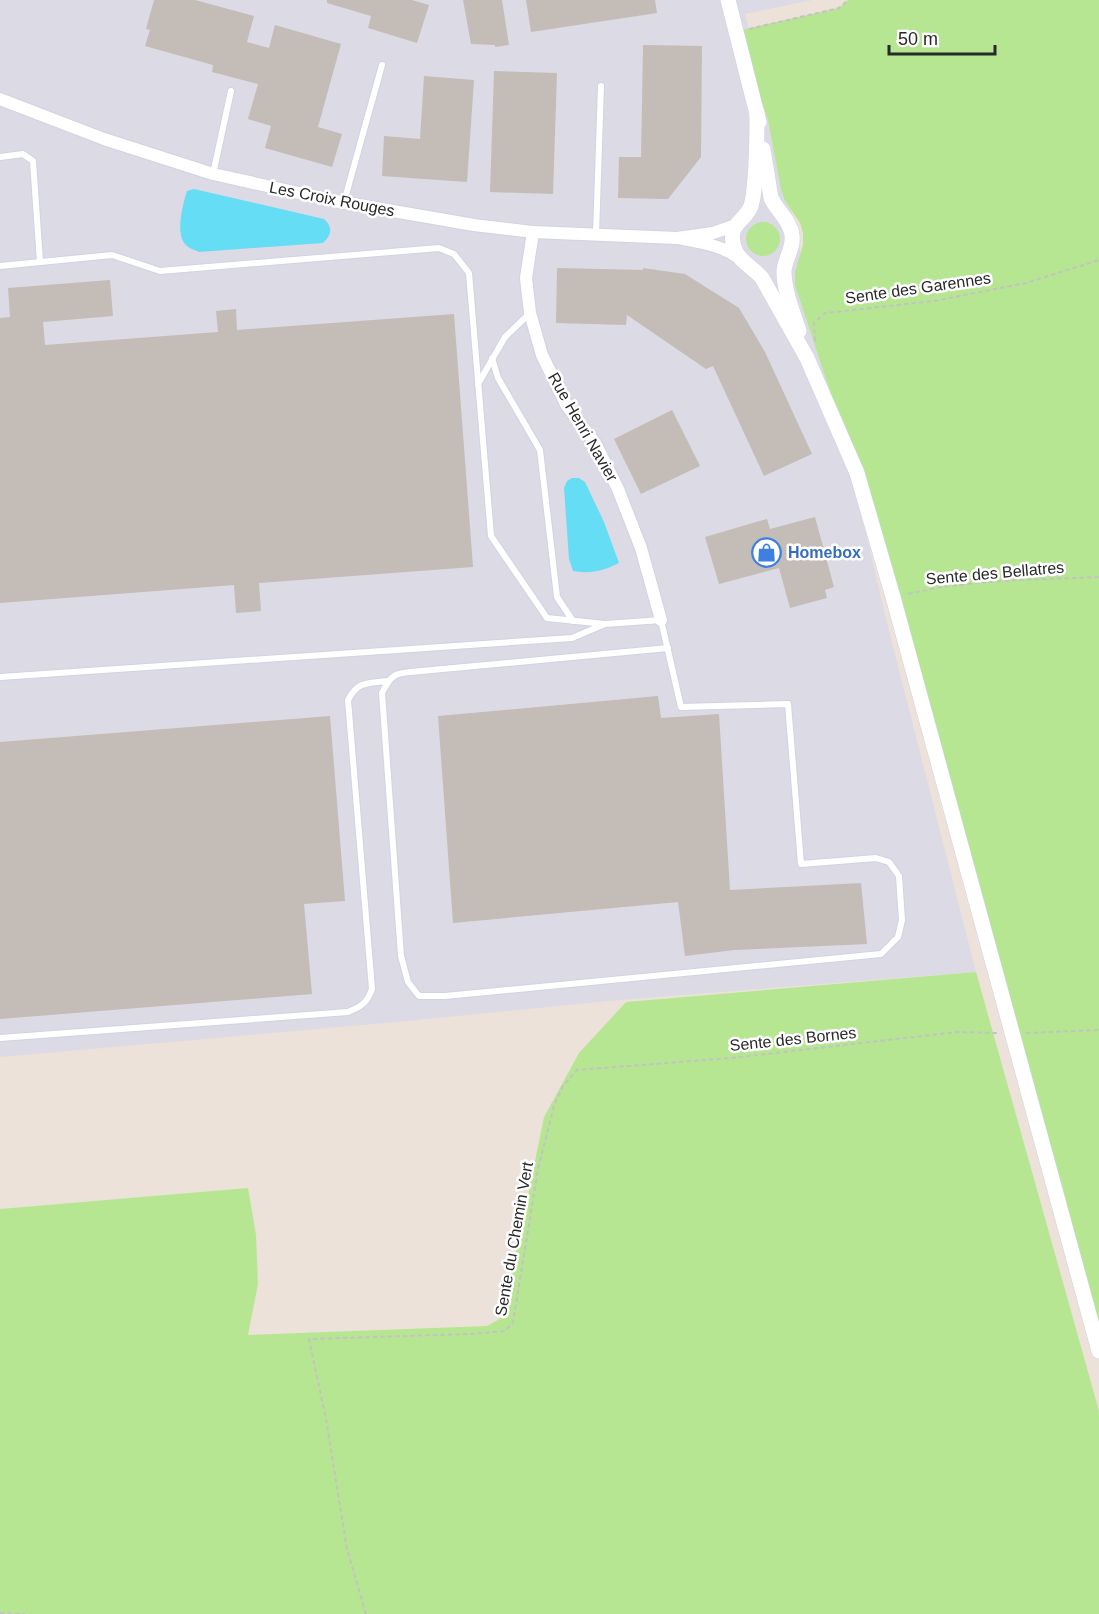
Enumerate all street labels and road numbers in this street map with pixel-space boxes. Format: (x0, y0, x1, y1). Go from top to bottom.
street label: Les Croix Rouges (268, 179, 396, 219)
street label: Sente des Garennes (844, 269, 992, 307)
street label: Rue Henri Navier (545, 370, 621, 485)
street label: Sente des Bellatres (925, 558, 1065, 588)
street label: Sente des Bornes (729, 1024, 857, 1054)
street label: Sente du Chemin Vert (492, 1160, 536, 1318)

